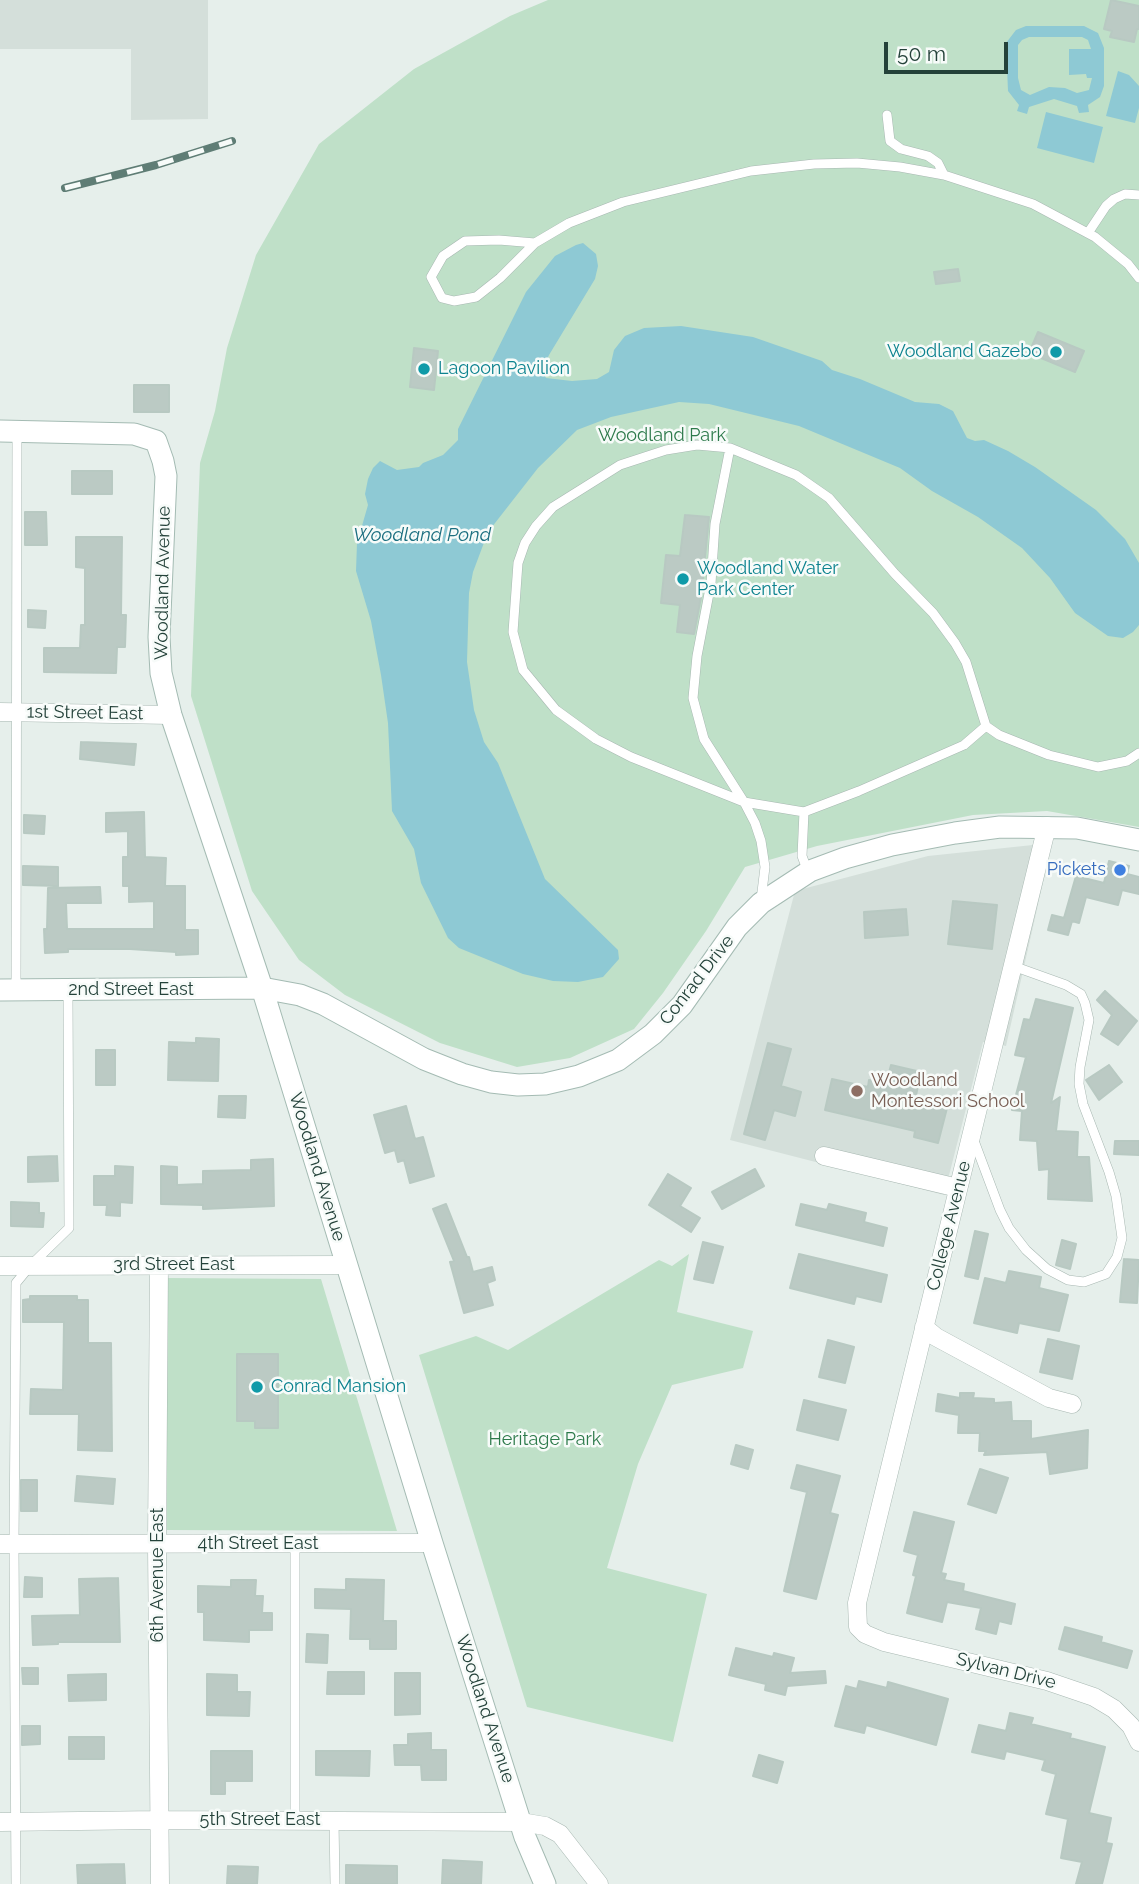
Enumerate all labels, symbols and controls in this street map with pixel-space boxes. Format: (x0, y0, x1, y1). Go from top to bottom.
scale bar (887, 28, 1011, 72)
text: 50 m (897, 41, 946, 66)
place label: Woodland Gazebo (887, 341, 1042, 363)
marker: Woodland Gazebo (1048, 344, 1064, 360)
place label: Lagoon Pavilion (438, 358, 570, 380)
marker: Lagoon Pavilion (416, 361, 432, 377)
park label: Woodland Park (598, 425, 726, 447)
street label: Woodland Avenue (151, 506, 175, 660)
water label: Woodland Pond (353, 524, 491, 546)
place label: Woodland Water Park Center (697, 558, 839, 600)
marker: Woodland Water Park Center (675, 571, 691, 587)
street label: 1st Street East (26, 701, 144, 725)
place label: Pickets (1047, 859, 1106, 881)
marker: Pickets (1112, 862, 1128, 878)
street label: Conrad Drive (655, 931, 739, 1029)
street label: 2nd Street East (68, 979, 194, 1001)
place label: Woodland Montessori School (871, 1070, 1025, 1112)
marker: Woodland Montessori School (849, 1083, 865, 1099)
street label: Woodland Avenue (284, 1090, 350, 1244)
street label: College Avenue (922, 1159, 976, 1293)
street label: 3rd Street East (113, 1254, 235, 1276)
place label: Conrad Mansion (271, 1376, 406, 1398)
marker: Conrad Mansion (249, 1379, 265, 1395)
park label: Heritage Park (489, 1429, 601, 1451)
street label: 6th Avenue East (147, 1507, 169, 1643)
street label: 4th Street East (198, 1533, 318, 1555)
street label: Woodland Avenue (451, 1632, 519, 1786)
street label: Sylvan Drive (954, 1648, 1058, 1694)
street label: 5th Street East (200, 1809, 320, 1831)

